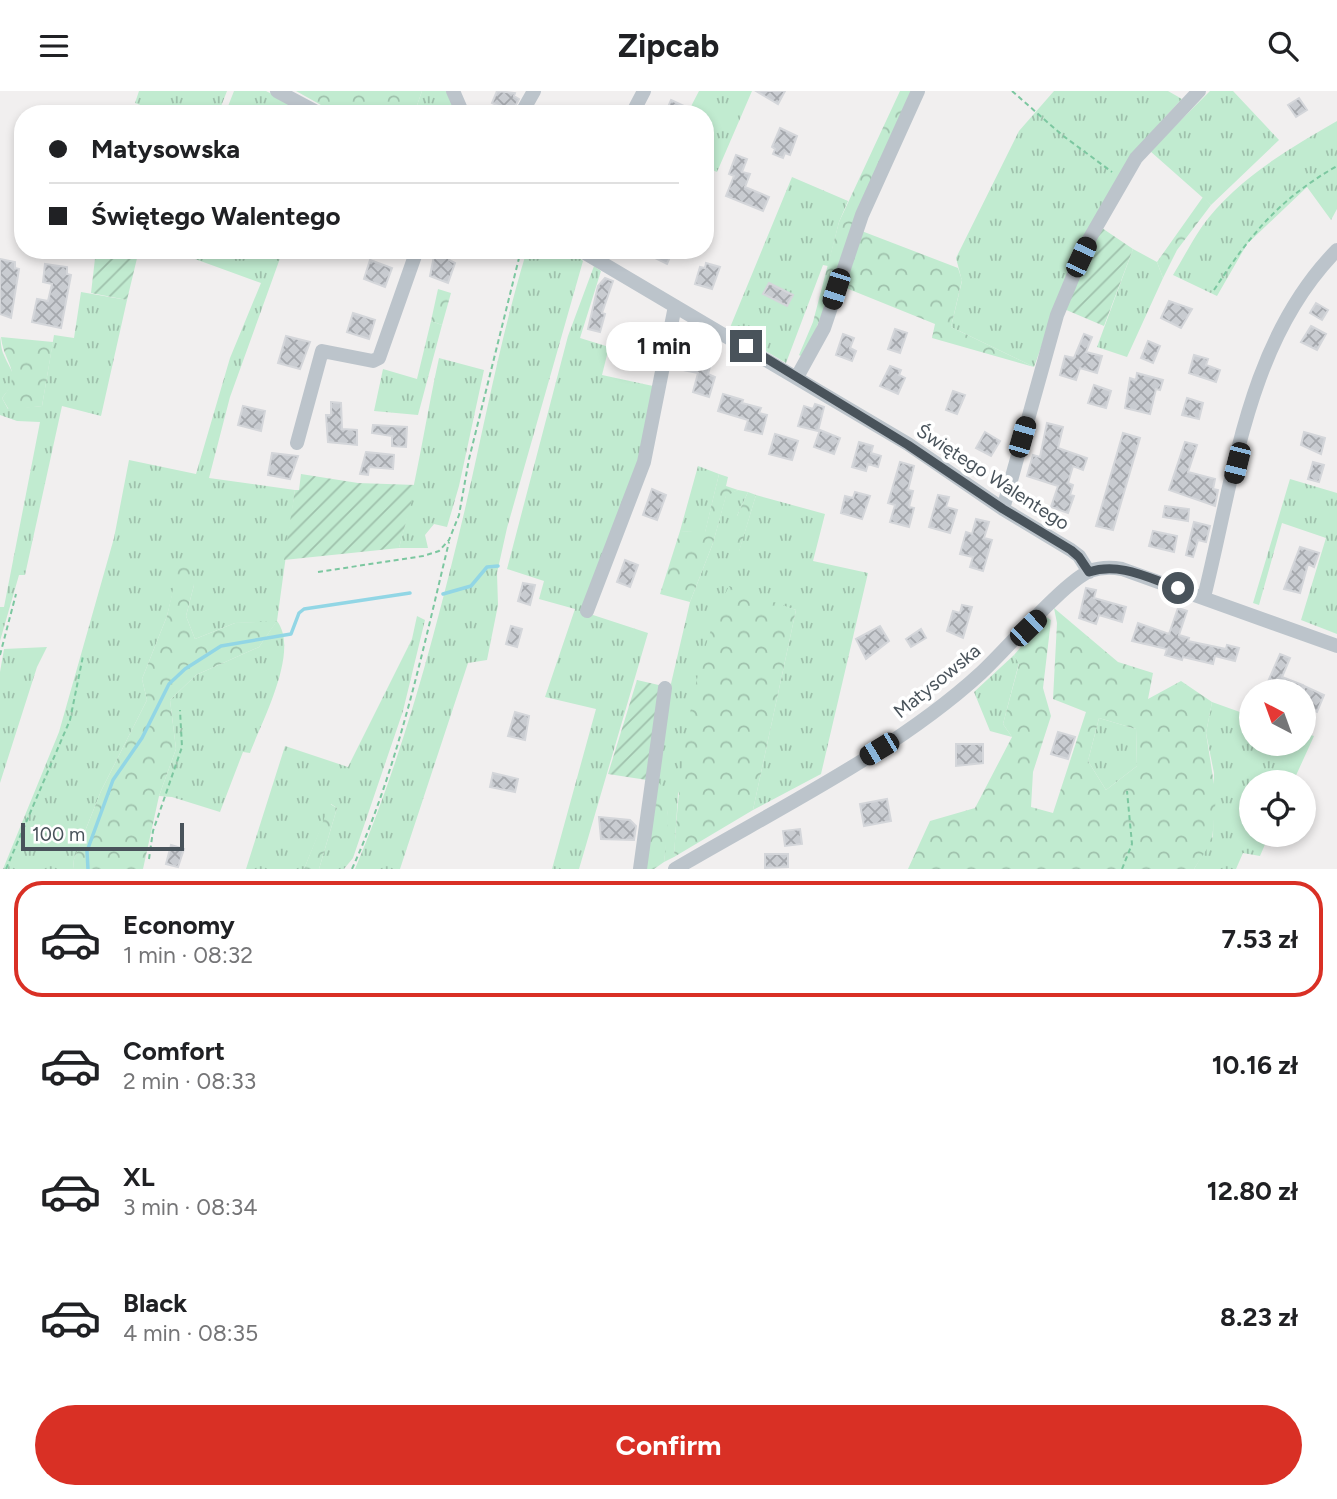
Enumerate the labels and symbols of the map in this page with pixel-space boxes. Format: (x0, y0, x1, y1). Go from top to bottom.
car (1063, 234, 1100, 280)
car (820, 266, 853, 312)
callout: 1 min (606, 321, 722, 371)
route end (730, 330, 762, 362)
car (1007, 414, 1038, 460)
street label: Świętego Walentego (912, 419, 1074, 535)
car (1222, 440, 1253, 486)
route start (1162, 572, 1194, 604)
car (1006, 606, 1051, 650)
street label: Matysowska (889, 639, 985, 723)
north arrow (1239, 679, 1316, 756)
car (856, 729, 903, 769)
scale bar (21, 820, 184, 852)

